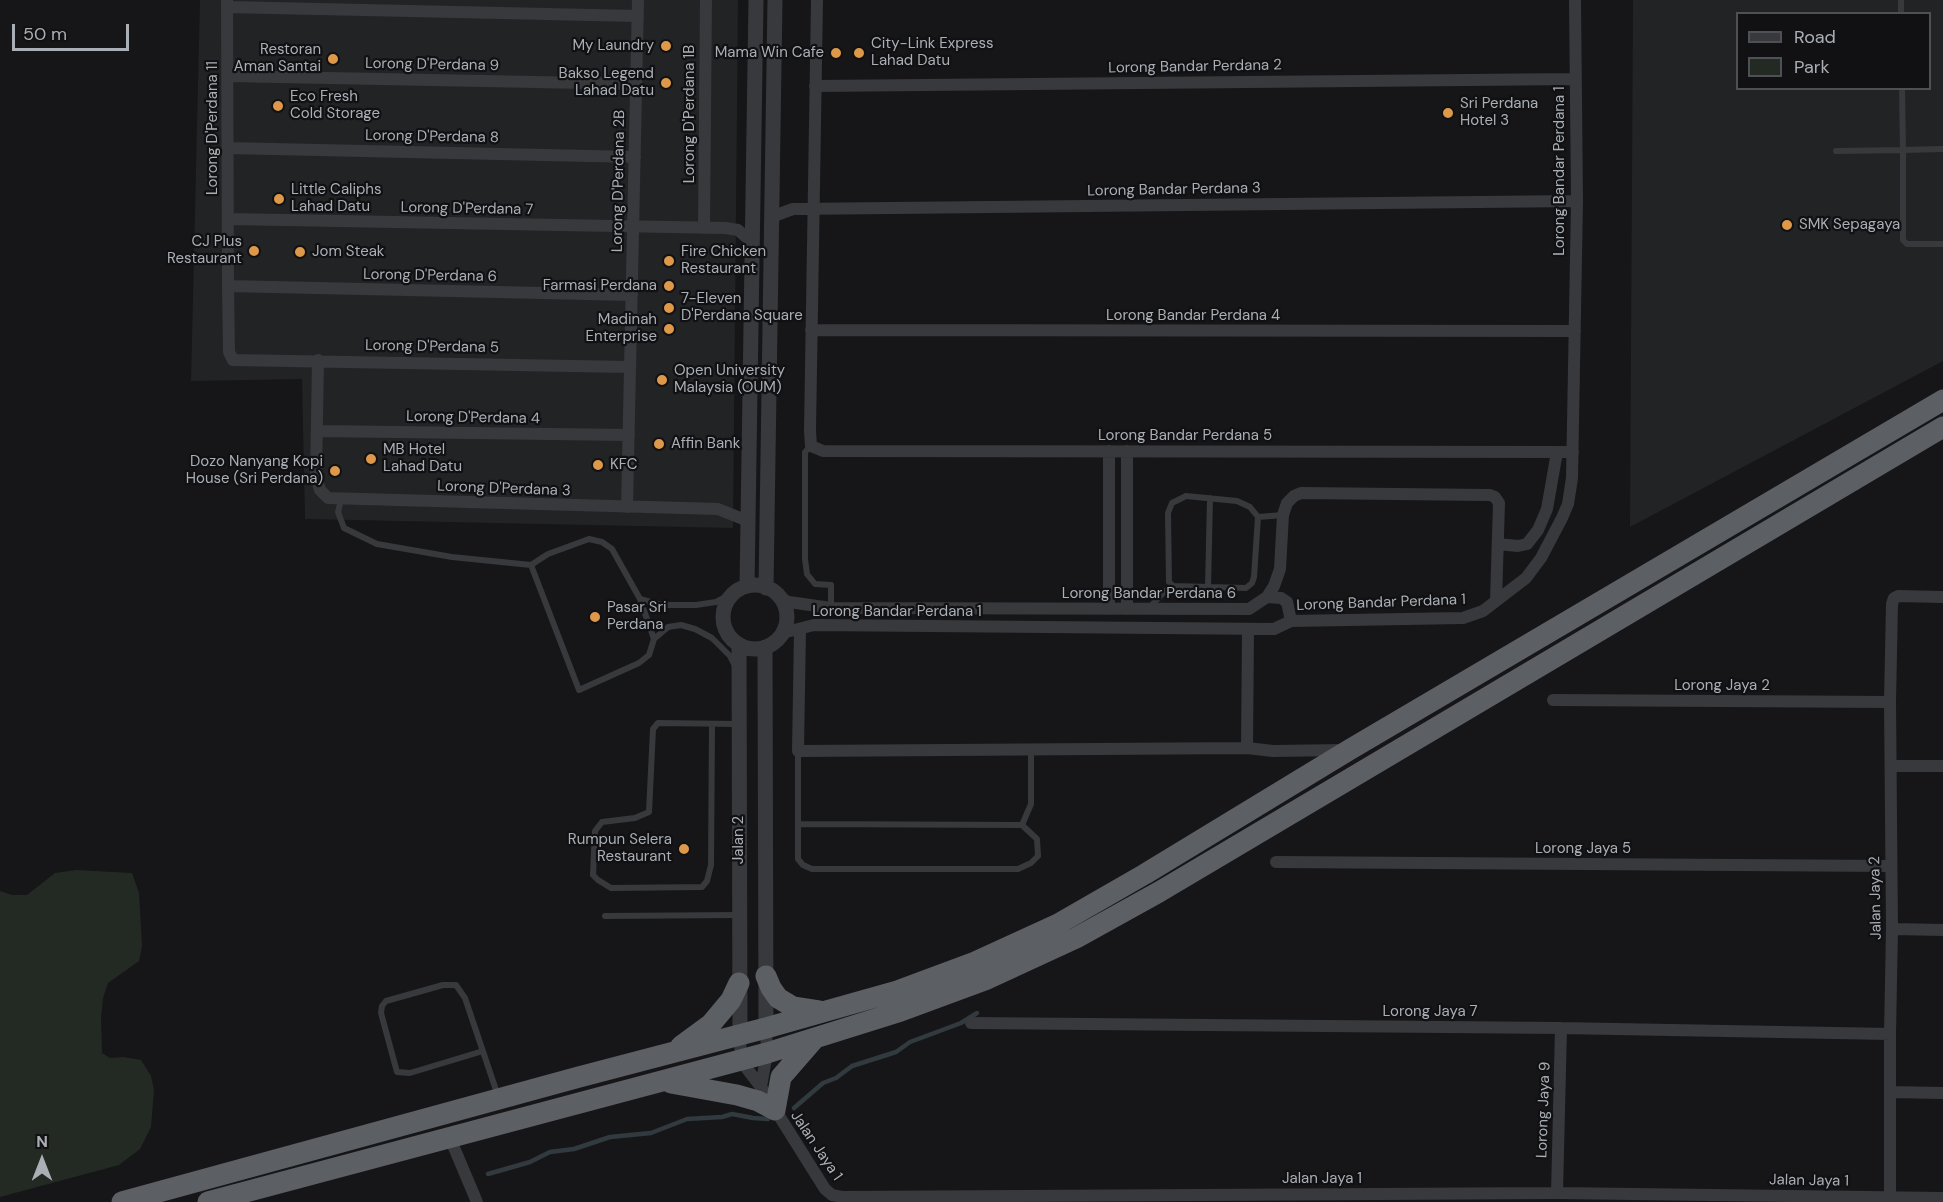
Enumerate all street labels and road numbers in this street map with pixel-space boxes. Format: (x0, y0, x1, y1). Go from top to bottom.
street label: Lorong D'Perdana 1B (681, 45, 699, 183)
street label: Lorong D'Perdana 9 (365, 55, 499, 75)
street label: Lorong Bandar Perdana 2 (1108, 56, 1282, 78)
street label: Lorong D'Perdana 11 (204, 61, 222, 195)
street label: Lorong Bandar Perdana 1 (1551, 86, 1569, 256)
street label: Lorong D'Perdana 2B (609, 110, 629, 252)
street label: Lorong D'Perdana 8 (365, 127, 499, 147)
street label: Lorong Bandar Perdana 3 (1087, 179, 1261, 201)
street label: Lorong D'Perdana 7 (401, 199, 533, 219)
street label: Lorong D'Perdana 6 (363, 266, 497, 286)
street label: Lorong Bandar Perdana 4 (1106, 307, 1280, 325)
street label: Lorong D'Perdana 5 (365, 337, 499, 357)
street label: Lorong D'Perdana 4 (406, 408, 540, 428)
street label: Lorong Bandar Perdana 5 (1098, 427, 1272, 445)
street label: Lorong D'Perdana 3 (437, 478, 571, 500)
street label: Lorong Bandar Perdana 6 (1062, 585, 1236, 603)
street label: Lorong Bandar Perdana 1 (1296, 591, 1466, 615)
street label: Lorong Bandar Perdana 1 (812, 603, 982, 621)
street label: Lorong Jaya 2 (1674, 677, 1770, 695)
street label: Jalan 2 (730, 816, 748, 864)
street label: Lorong Jaya 5 (1535, 840, 1631, 858)
street label: Jalan Jaya 2 (1866, 856, 1886, 940)
street label: Lorong Jaya 7 (1382, 1003, 1478, 1021)
street label: Lorong Jaya 9 (1533, 1061, 1555, 1159)
street label: Jalan Jaya 1 (786, 1108, 846, 1184)
street label: Jalan Jaya 1 (1282, 1170, 1362, 1188)
street label: Jalan Jaya 1 (1769, 1171, 1849, 1191)

